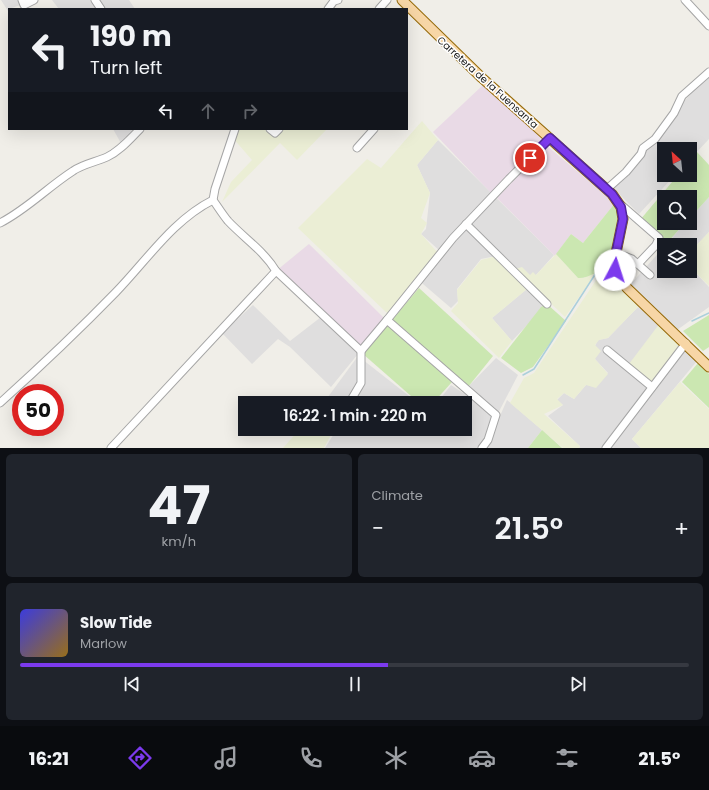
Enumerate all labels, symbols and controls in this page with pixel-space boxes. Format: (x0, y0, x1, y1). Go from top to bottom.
text: 190 m (90, 17, 172, 56)
icon: left (24, 24, 76, 76)
street label: Carretera de la Fuensanta (434, 33, 542, 132)
text: Turn left (90, 55, 162, 80)
icon: left (155, 100, 177, 122)
icon: ahead (197, 100, 219, 122)
icon: right (239, 100, 261, 122)
pin (513, 141, 547, 175)
north arrow (657, 142, 697, 182)
map controls (657, 142, 697, 278)
icon: arrive (519, 147, 541, 169)
button: search (657, 190, 697, 230)
button: layers (657, 238, 697, 278)
position arrow (594, 249, 636, 291)
speed limit sign: 50 (12, 384, 64, 436)
text: 16:22 · 1 min · 220 m (283, 405, 427, 426)
text: 47 (147, 469, 210, 542)
text: Climate (372, 486, 423, 505)
text: 21.5° (495, 507, 563, 550)
text: − (372, 513, 384, 544)
text: + (674, 513, 689, 544)
text: km/h (161, 532, 196, 551)
text: Slow Tide (80, 612, 152, 633)
text: Marlow (80, 634, 127, 653)
icon: previous (121, 673, 143, 695)
icon: pause (344, 673, 366, 695)
icon: next (567, 673, 589, 695)
icon: directions (126, 744, 154, 772)
icon: music (212, 744, 240, 772)
icon: phone (297, 744, 325, 772)
icon: climate (382, 744, 410, 772)
icon: car (468, 744, 496, 772)
icon: filters (553, 744, 581, 772)
text: 16:21 (29, 746, 69, 771)
text: 21.5° (638, 746, 680, 771)

